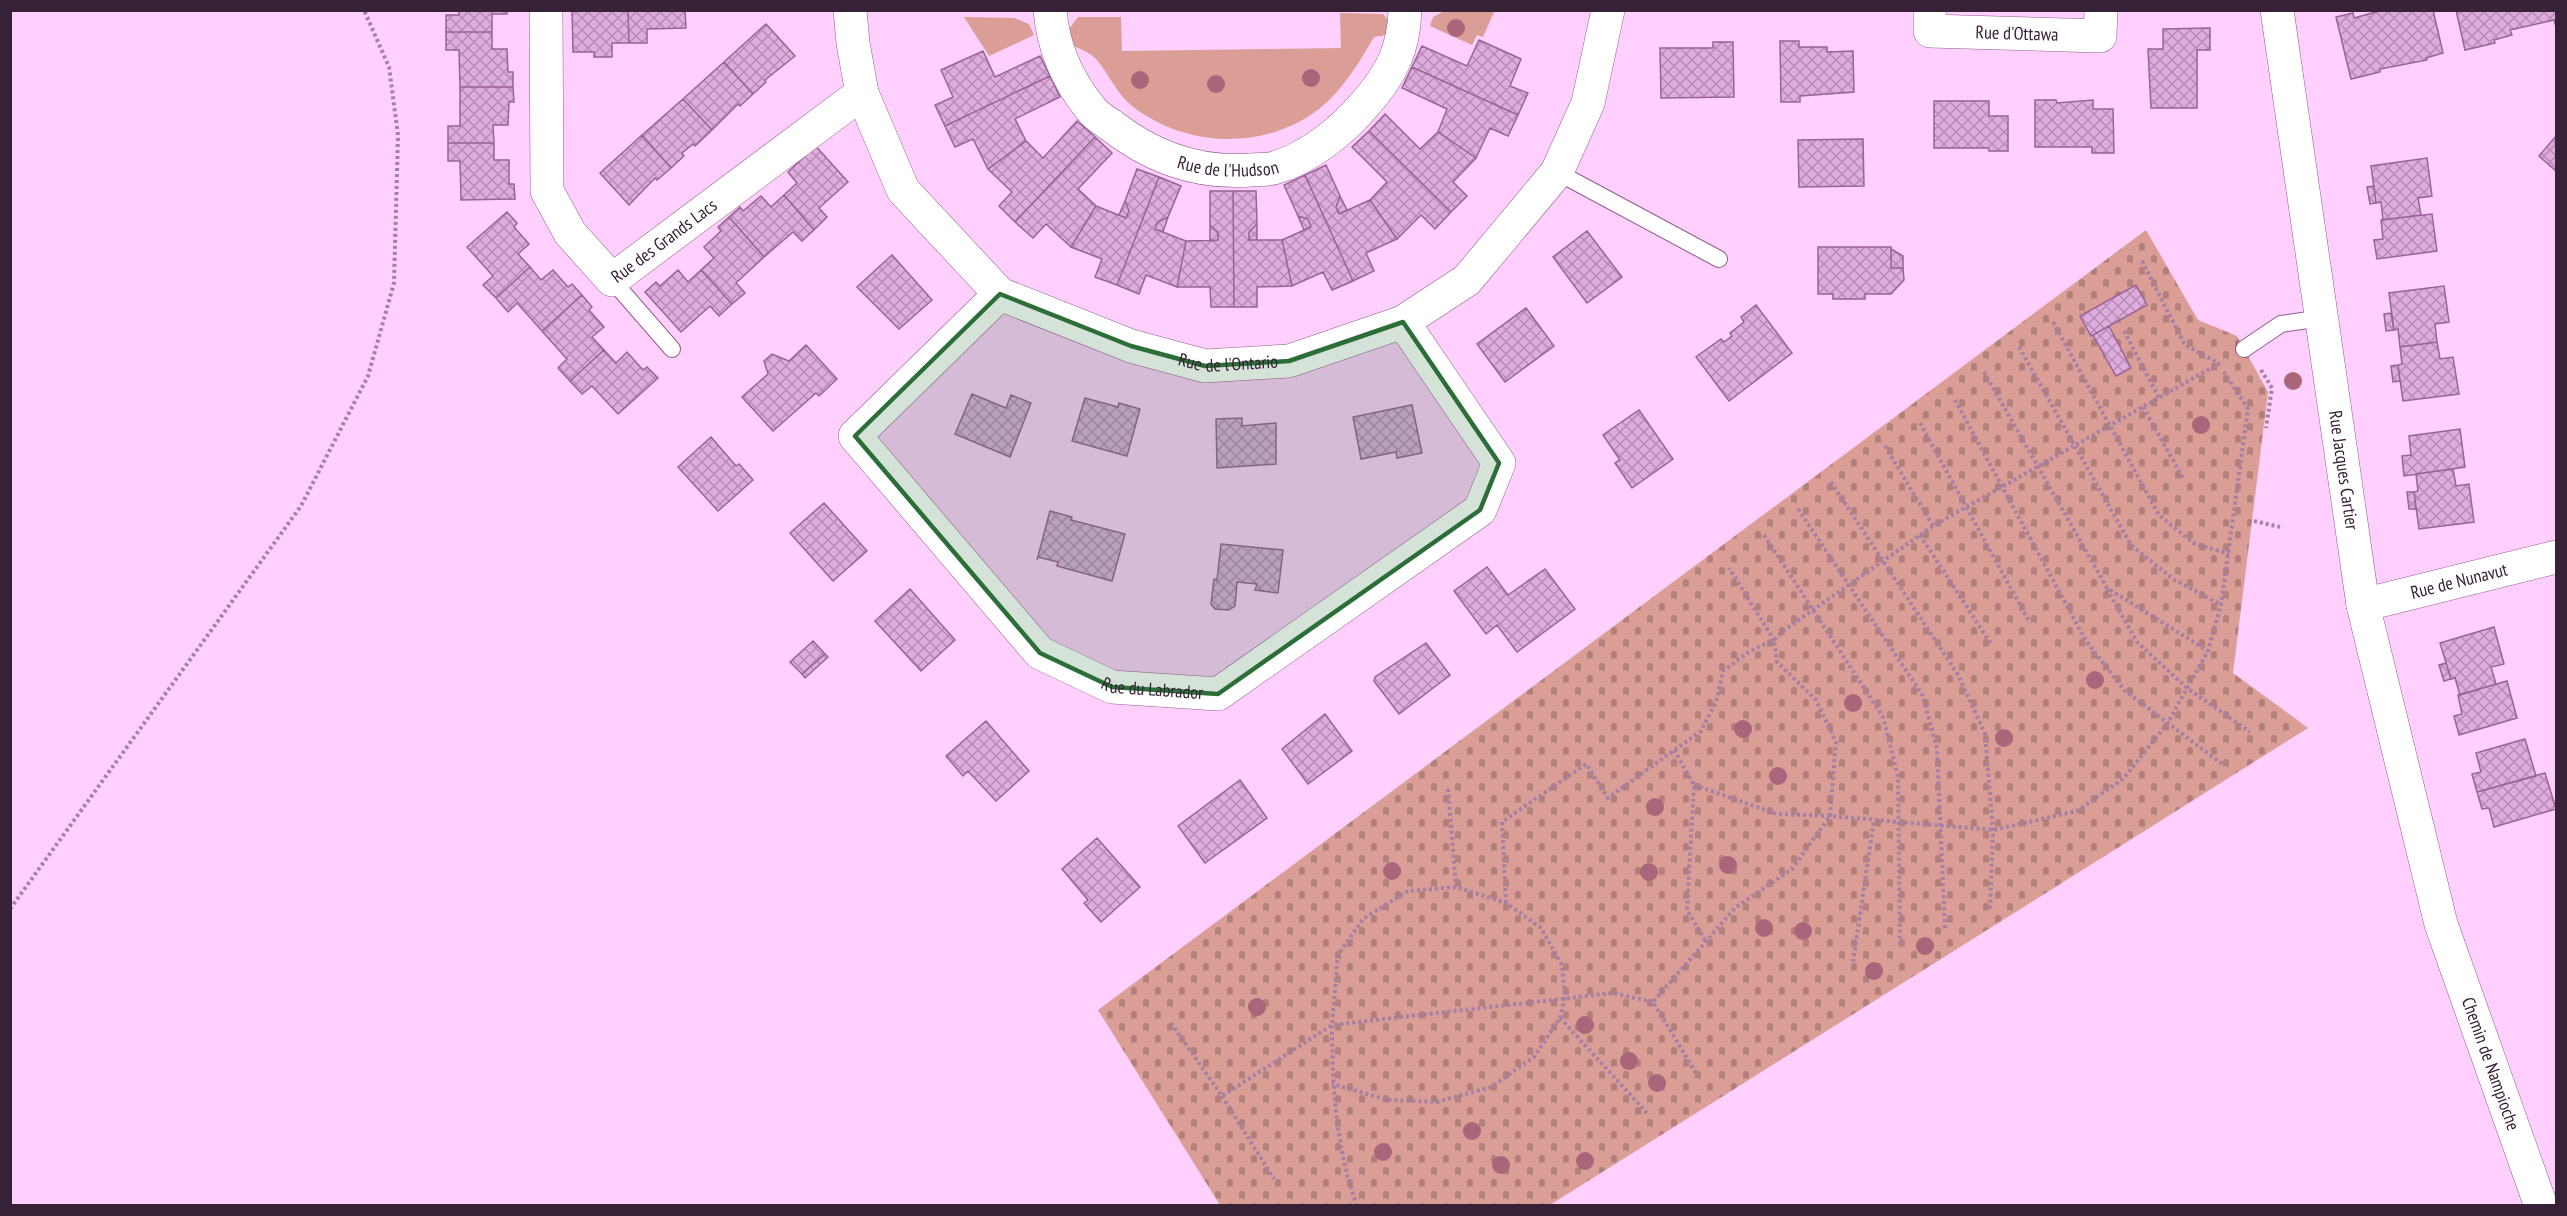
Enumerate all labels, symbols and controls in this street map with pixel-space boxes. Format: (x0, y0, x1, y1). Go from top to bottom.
street label: Rue d'Ottawa (1975, 20, 2059, 46)
street label: Rue de l'Hudson (1175, 150, 1281, 182)
street label: Rue des Grands Lacs (606, 194, 721, 288)
street label: Rue de l'Ontario (1176, 347, 1279, 377)
street label: Rue Jacques Cartier (2324, 409, 2364, 531)
street label: Rue de Nunavut (2408, 557, 2510, 604)
street label: Rue du Labrador (1098, 672, 1204, 704)
street label: Chemin de Nampioche (2457, 994, 2525, 1134)

